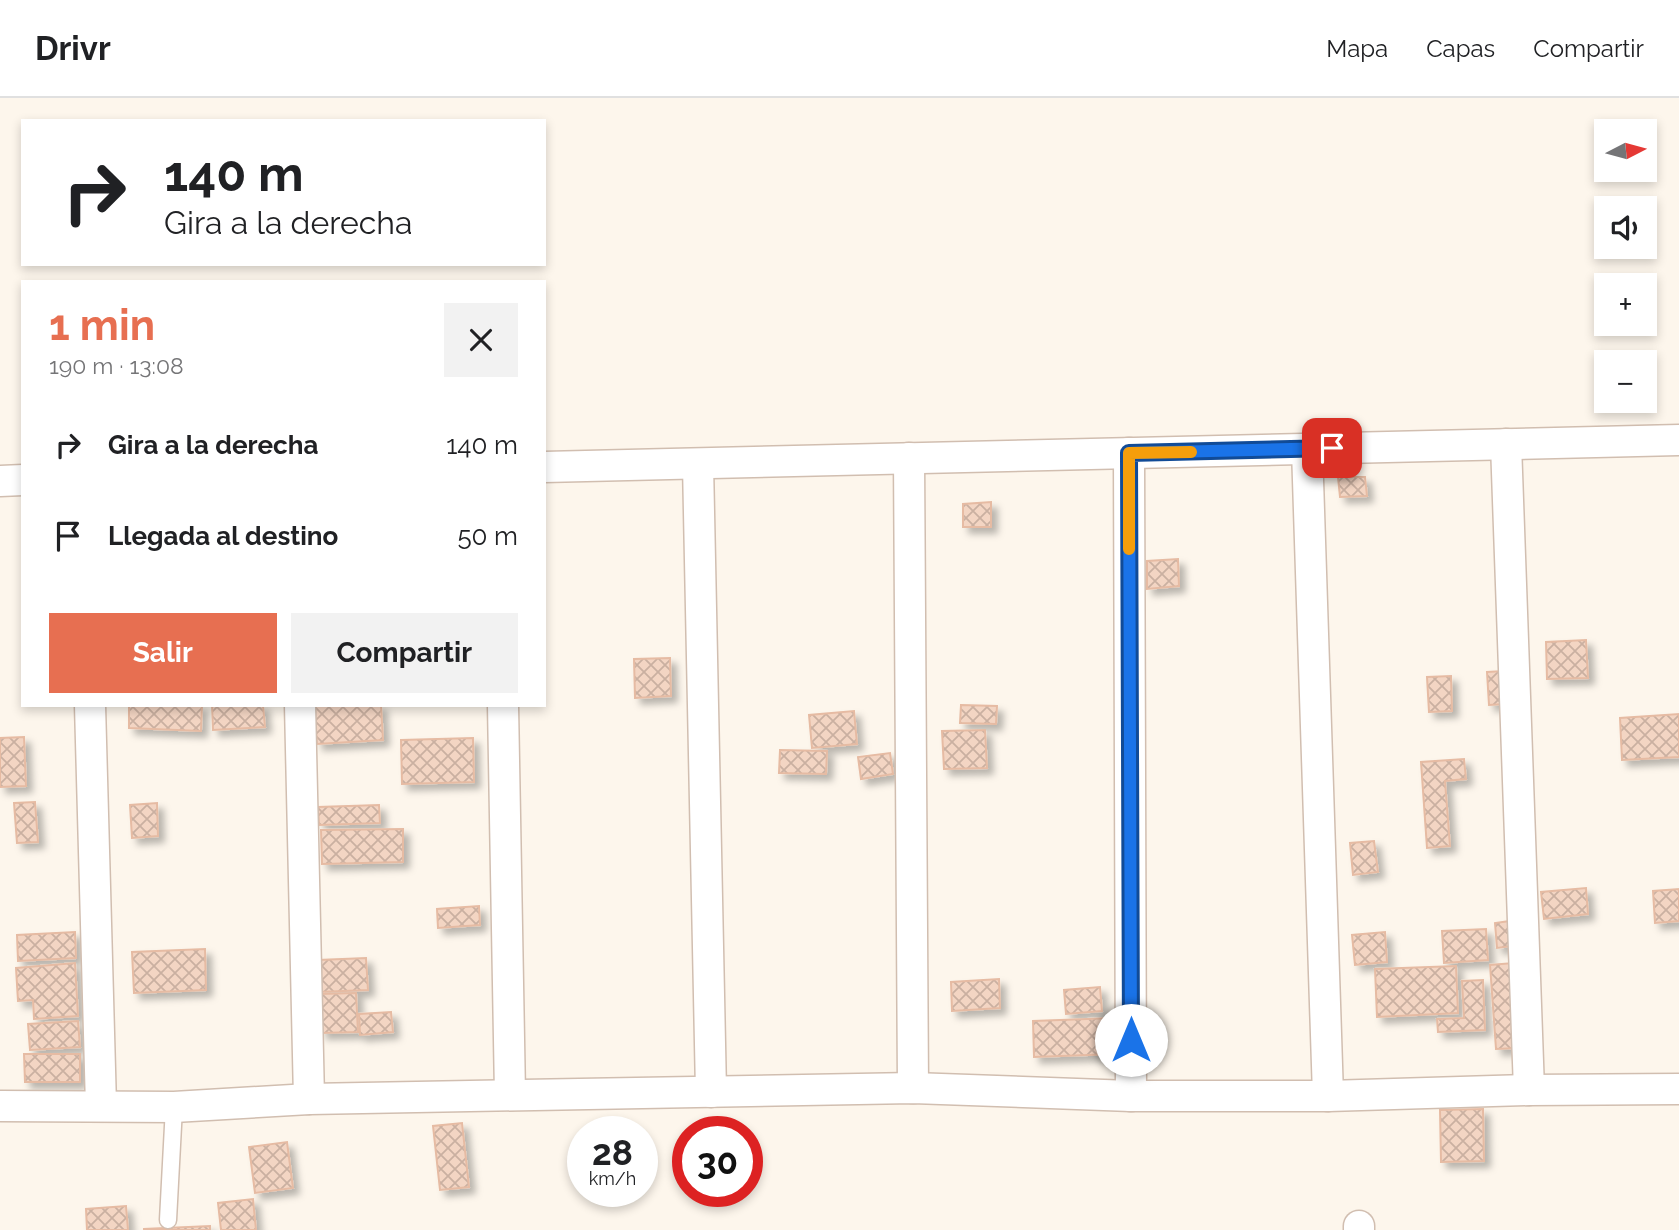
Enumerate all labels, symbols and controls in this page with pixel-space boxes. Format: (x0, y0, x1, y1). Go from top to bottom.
text: Drivr (35, 29, 111, 68)
text: Mapa (1326, 34, 1388, 63)
text: Capas (1426, 34, 1495, 63)
text: Compartir (1533, 34, 1644, 63)
north arrow (1594, 119, 1657, 182)
map controls (1594, 119, 1657, 413)
text: 140 m (164, 145, 304, 202)
icon: right (49, 147, 140, 238)
button: sound (1594, 196, 1657, 259)
text: Gira a la derecha (164, 204, 412, 241)
button: + (1594, 273, 1657, 336)
text: 1 min (49, 301, 155, 350)
button: close (444, 303, 518, 377)
button: − (1594, 350, 1657, 413)
text: 190 m · 13:08 (49, 352, 184, 379)
pin (1302, 418, 1362, 478)
icon: right (49, 426, 87, 464)
icon: arrive (1313, 429, 1351, 467)
text: Gira a la derecha (108, 430, 318, 460)
text: 140 m (446, 430, 518, 460)
icon: arrive (49, 517, 87, 555)
text: Llegada al destino (108, 521, 338, 551)
text: 50 m (457, 521, 518, 551)
button: Salir (49, 613, 277, 693)
button: Compartir (291, 613, 518, 693)
position arrow (1094, 1003, 1168, 1077)
speed limit sign: 30 (672, 1116, 763, 1207)
text: 28 (592, 1132, 633, 1173)
text: km/h (589, 1168, 636, 1189)

